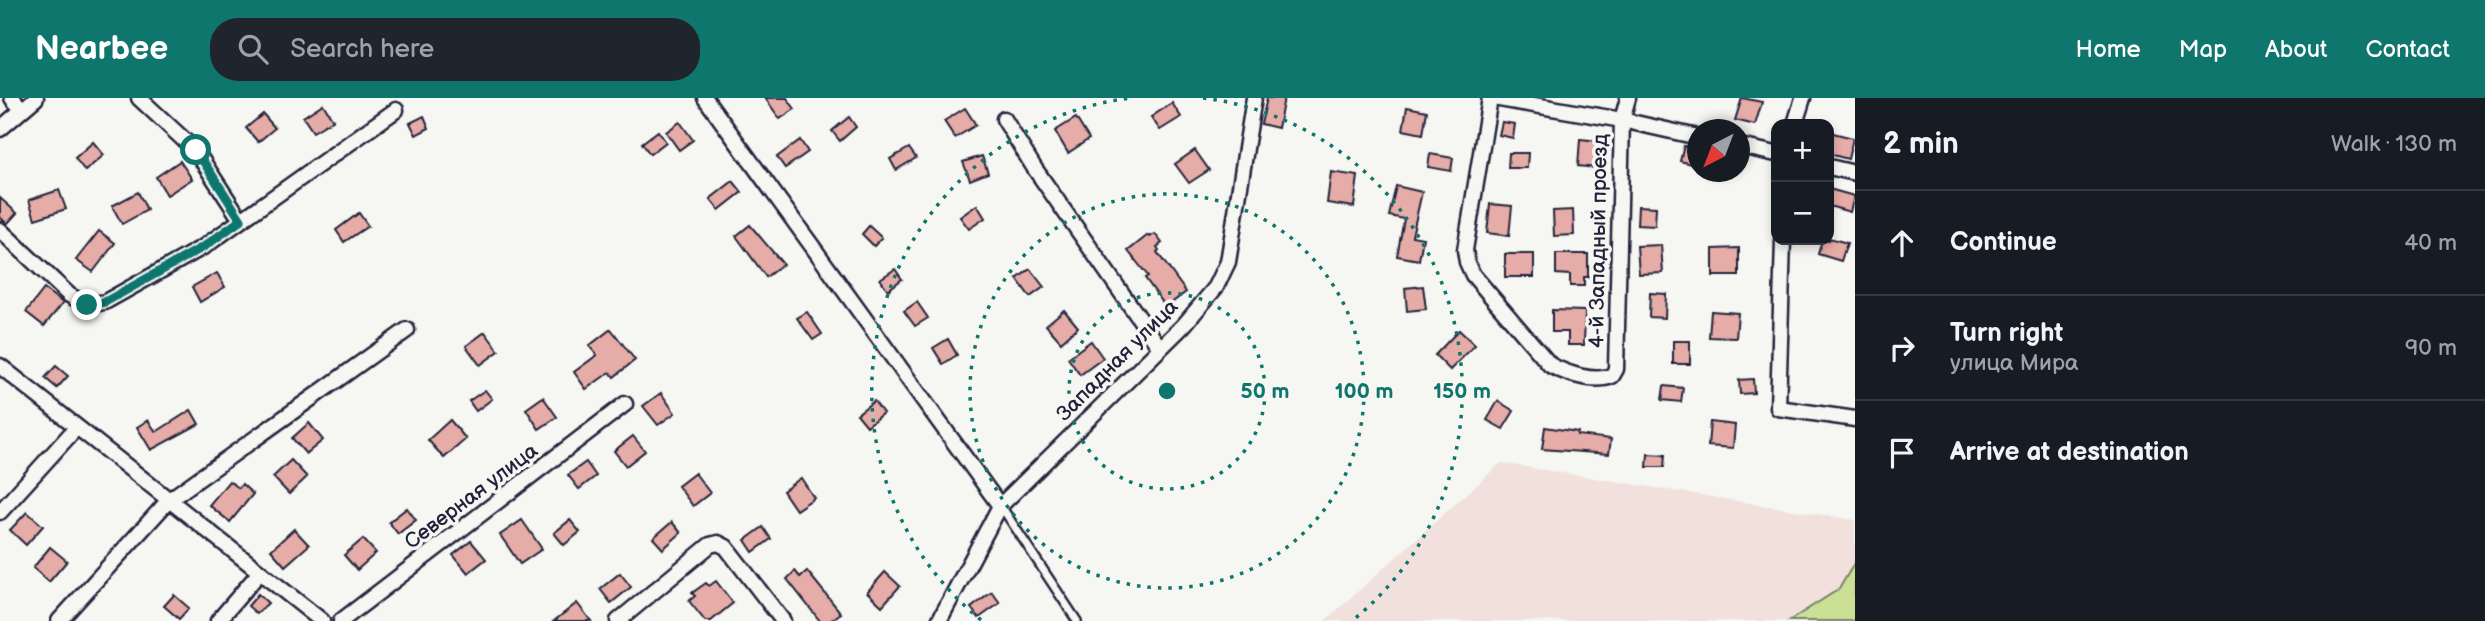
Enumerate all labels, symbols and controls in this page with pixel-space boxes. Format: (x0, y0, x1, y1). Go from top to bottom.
search box (210, 18, 700, 81)
text: Nearbee (35, 29, 168, 69)
icon: search (234, 30, 272, 68)
text: Search here (290, 34, 434, 65)
text: Home (2076, 35, 2141, 64)
text: Map (2179, 35, 2227, 64)
text: About (2265, 35, 2327, 64)
text: Contact (2365, 35, 2450, 64)
north arrow (1687, 119, 1750, 182)
map controls (1771, 119, 1834, 245)
button: + (1771, 119, 1834, 182)
text: 2 min (1883, 126, 1959, 162)
text: Walk · 130 m (2331, 130, 2457, 158)
street label: 4-й Западный проезд (1584, 133, 1613, 348)
route start (180, 134, 211, 165)
button: − (1771, 182, 1834, 245)
icon: ahead (1883, 224, 1921, 262)
text: Continue (1950, 227, 2057, 258)
text: 40 m (2404, 229, 2457, 257)
route end (71, 289, 102, 320)
street label: Западная улица (1051, 294, 1184, 426)
text: Turn right (1950, 318, 2063, 349)
icon: right (1883, 329, 1921, 367)
text: 90 m (2405, 334, 2457, 362)
text: улица Мира (1950, 349, 2078, 377)
centre of rings (1155, 379, 1179, 403)
text: 50 m (1241, 379, 1289, 404)
text: 100 m (1335, 379, 1393, 404)
text: 150 m (1433, 379, 1491, 404)
icon: arrive (1883, 434, 1921, 472)
text: Arrive at destination (1950, 437, 2189, 468)
street label: Северная улица (400, 438, 543, 555)

